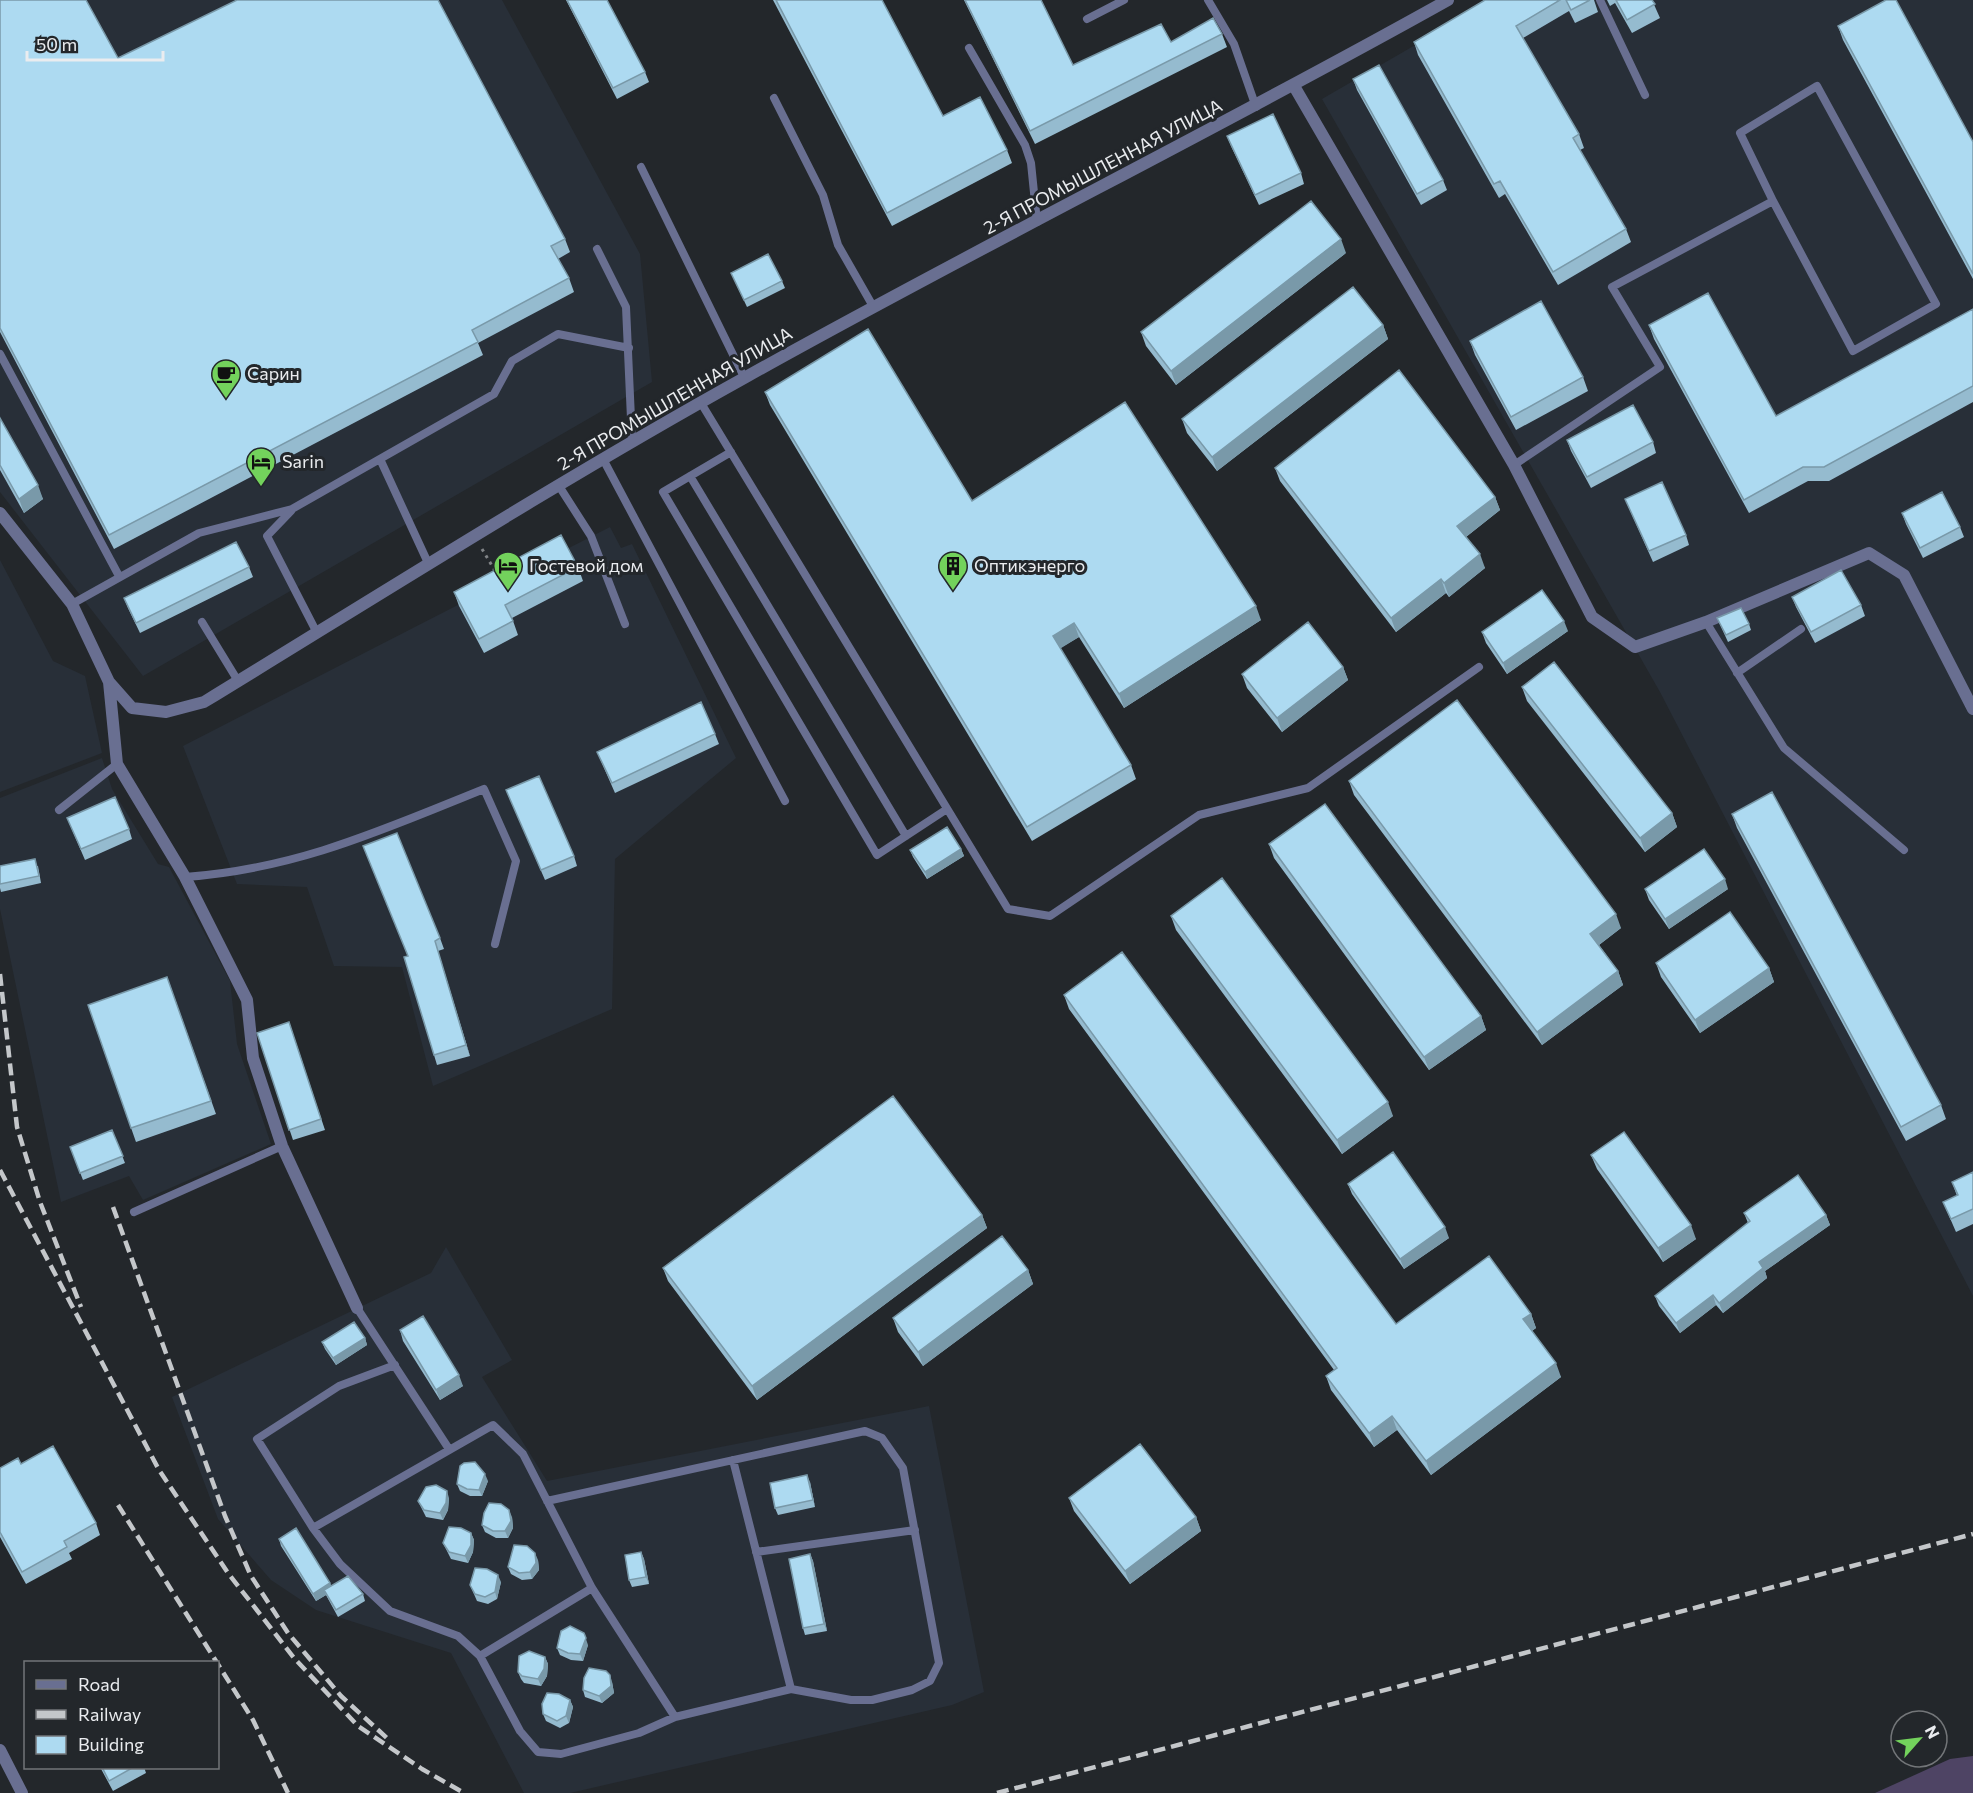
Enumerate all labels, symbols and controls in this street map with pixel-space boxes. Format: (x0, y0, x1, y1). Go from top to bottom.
scale bar (27, 24, 164, 62)
text: 50 m (36, 33, 77, 55)
street label: 2-Я ПРОМЫШЛЕННАЯ УЛИЦА (979, 94, 1226, 239)
street label: 2-Я ПРОМЫШЛЕННАЯ УЛИЦА (553, 322, 796, 474)
cafe icon: Сарин (210, 358, 242, 400)
place label: Сарин (247, 362, 300, 384)
hotel icon: Sarin (245, 446, 277, 488)
place label: Sarin (282, 450, 324, 472)
hotel icon: Гостевой дом (492, 550, 524, 592)
building icon: Оптикэнерго (937, 550, 969, 592)
place label: Гостевой дом (529, 554, 643, 576)
place label: Оптикэнерго (974, 554, 1085, 576)
legend (24, 1661, 219, 1769)
text: Road (78, 1673, 120, 1695)
text: Railway (78, 1703, 141, 1725)
north arrow (1889, 1709, 1949, 1769)
text: N (1921, 1722, 1944, 1741)
text: Building (78, 1733, 144, 1755)

